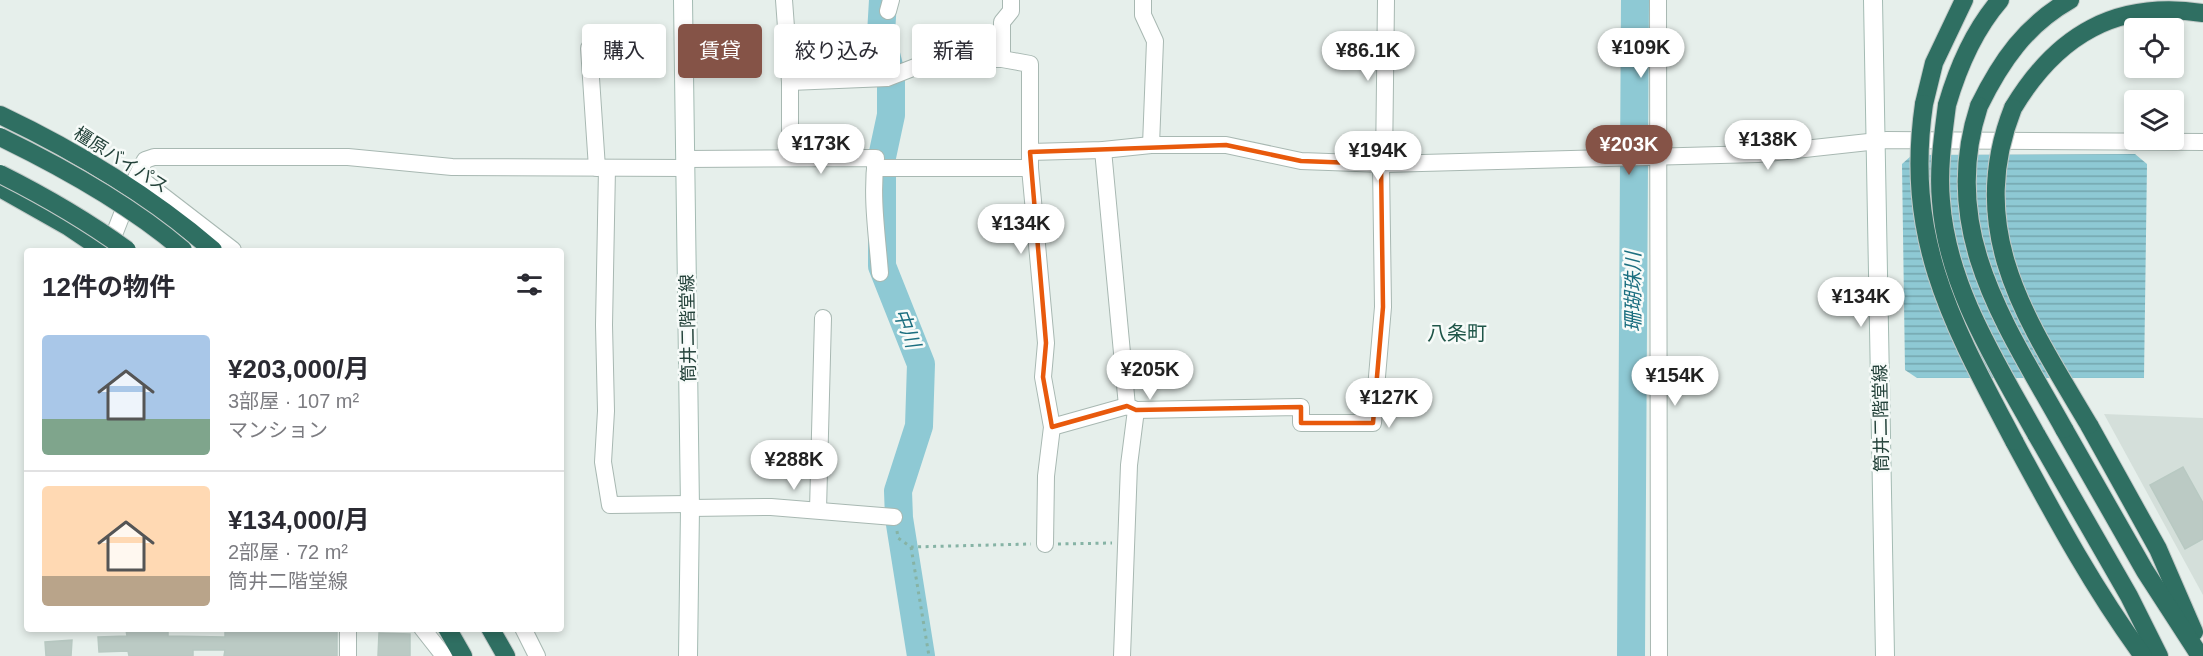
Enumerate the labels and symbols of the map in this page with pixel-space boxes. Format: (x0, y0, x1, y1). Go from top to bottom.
pin: ¥109K (1599, 28, 1683, 79)
pin: ¥86.1K (1319, 31, 1417, 82)
pin: ¥138K (1726, 120, 1810, 171)
street label: 橿原バイパス (70, 123, 172, 197)
pin: ¥173K (779, 124, 863, 175)
pin: ¥203K (1587, 125, 1671, 176)
pin: ¥194K (1336, 131, 1420, 182)
pin: ¥134K (979, 204, 1063, 255)
water label: 珊瑚珠川 (1622, 250, 1644, 332)
street label: 筒井二階堂線 (677, 274, 699, 382)
pin: ¥134K (1819, 277, 1903, 328)
water label: 中川 (890, 305, 925, 352)
district label: 八条町 (1427, 322, 1487, 344)
pin: ¥205K (1108, 350, 1192, 401)
pin: ¥154K (1633, 356, 1717, 407)
street label: 筒井二階堂線 (1870, 364, 1892, 472)
pin: ¥127K (1347, 378, 1431, 429)
pin: ¥288K (752, 440, 836, 491)

